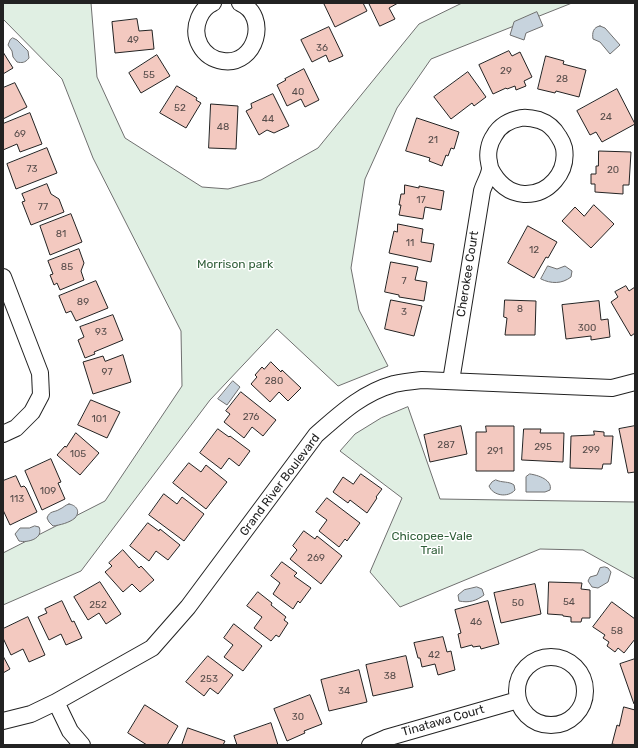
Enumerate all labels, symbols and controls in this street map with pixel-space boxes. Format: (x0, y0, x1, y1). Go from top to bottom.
house number: 49 (127, 34, 139, 46)
house number: 36 (316, 42, 328, 54)
house number: 29 (500, 65, 512, 77)
house number: 55 (143, 69, 155, 81)
house number: 28 (556, 73, 568, 85)
house number: 40 (292, 86, 304, 98)
house number: 52 (174, 102, 186, 114)
house number: 24 (600, 111, 612, 123)
house number: 44 (262, 113, 274, 125)
house number: 48 (217, 121, 229, 133)
house number: 69 (14, 128, 26, 140)
house number: 21 (428, 134, 438, 146)
house number: 73 (26, 163, 38, 175)
house number: 20 (607, 164, 619, 176)
house number: 17 (416, 194, 426, 206)
house number: 77 (38, 201, 48, 213)
house number: 81 (56, 228, 66, 240)
street label: Cherokee Court (454, 230, 482, 318)
house number: 11 (406, 237, 414, 249)
house number: 12 (529, 244, 539, 256)
park label: Morrison park (197, 258, 273, 272)
house number: 85 (61, 261, 73, 273)
house number: 7 (401, 275, 407, 287)
house number: 89 (77, 296, 89, 308)
house number: 8 (517, 303, 523, 315)
house number: 3 (401, 306, 407, 318)
house number: 300 (578, 322, 596, 334)
house number: 93 (95, 326, 107, 338)
house number: 97 (101, 366, 113, 378)
house number: 280 (265, 375, 283, 387)
house number: 276 (243, 411, 259, 423)
house number: 101 (92, 413, 106, 425)
street label: Grand River Boulevard (237, 431, 323, 539)
house number: 287 (437, 439, 455, 451)
house number: 295 (534, 441, 552, 453)
house number: 299 (582, 444, 600, 456)
house number: 291 (487, 445, 503, 457)
house number: 105 (70, 448, 86, 460)
house number: 109 (40, 485, 56, 497)
house number: 113 (10, 493, 24, 505)
park label: Chicopee-Vale Trail (391, 530, 473, 558)
house number: 269 (307, 552, 325, 564)
house number: 54 (563, 596, 575, 608)
house number: 50 (512, 597, 524, 609)
house number: 252 (89, 599, 107, 611)
house number: 46 (470, 616, 482, 628)
house number: 58 (611, 625, 623, 637)
house number: 42 (428, 649, 440, 661)
house number: 38 (384, 670, 396, 682)
house number: 253 (200, 673, 218, 685)
house number: 34 (338, 685, 350, 697)
street label: Tinatawa Court (400, 702, 486, 740)
house number: 30 (292, 711, 304, 723)

